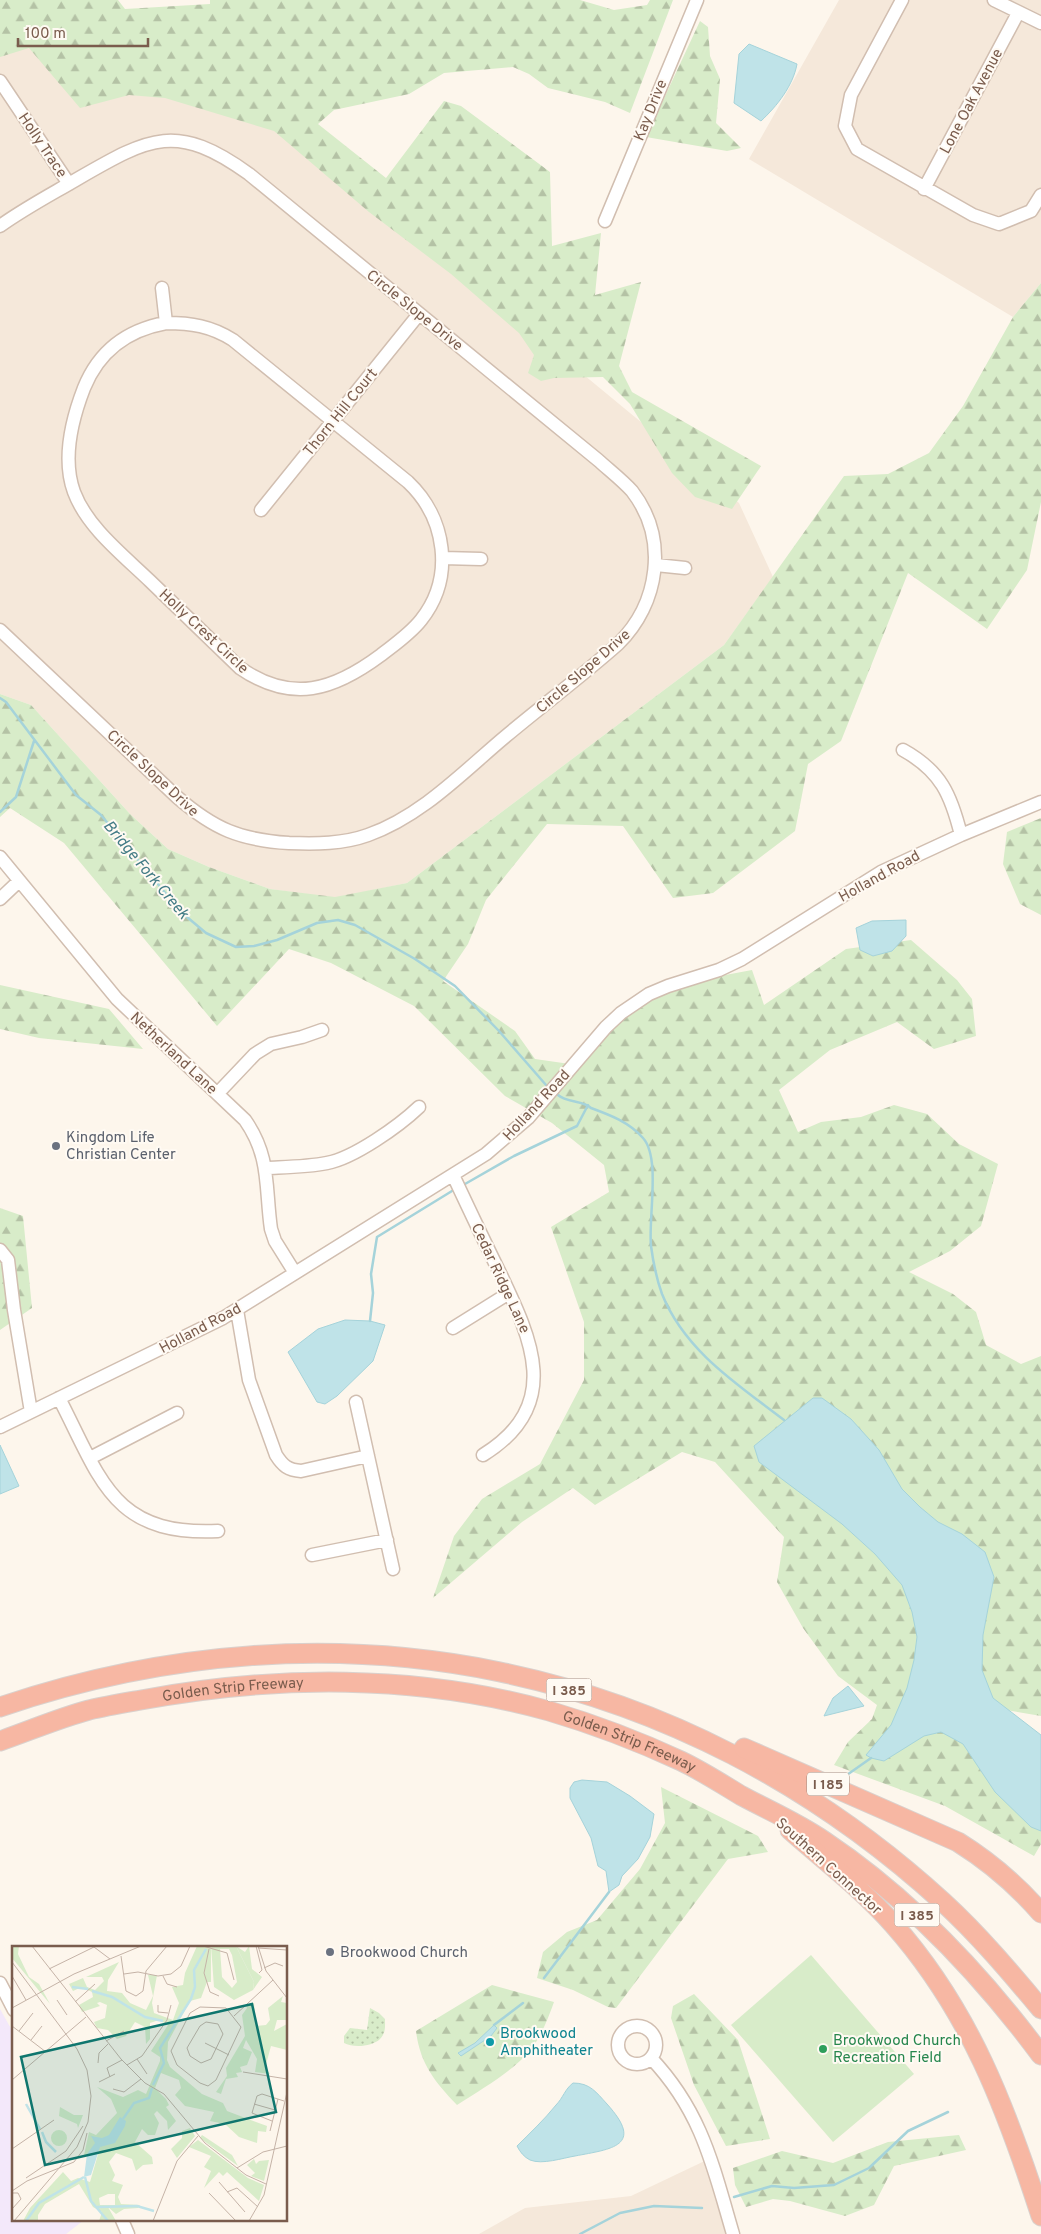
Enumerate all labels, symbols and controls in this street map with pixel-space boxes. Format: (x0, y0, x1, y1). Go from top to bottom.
scale bar (18, 15, 148, 47)
text: 100 m (25, 25, 66, 44)
street label: Lone Oak Avenue (937, 46, 1008, 158)
street label: Kay Drive (630, 77, 672, 144)
street label: Holly Trace (13, 110, 70, 182)
street label: Circle Slope Drive (362, 266, 466, 356)
street label: Thorn Hill Court (300, 365, 382, 461)
street label: Holly Crest Circle (154, 586, 252, 679)
street label: Circle Slope Drive (533, 626, 635, 718)
street label: Circle Slope Drive (102, 727, 202, 822)
water label: Bridge Fork Creek (98, 817, 193, 925)
street label: Holland Road (836, 847, 924, 907)
street label: Netherland Lane (125, 1009, 221, 1099)
street label: Holland Road (499, 1067, 575, 1145)
place label: Kingdom Life Christian Center (66, 1129, 176, 1165)
marker: Kingdom Life Christian Center (50, 1140, 62, 1152)
street label: Cedar Ridge Lane (466, 1221, 533, 1337)
street label: Holland Road (156, 1300, 245, 1359)
street label: Golden Strip Freeway (161, 1674, 304, 1707)
road number: I 385 (546, 1678, 592, 1702)
street label: Golden Strip Freeway (560, 1708, 699, 1778)
road number: I 185 (807, 1772, 849, 1796)
street label: Southern Connector (771, 1814, 885, 1920)
road number: I 385 (894, 1904, 940, 1926)
place label: Brookwood Church (340, 1944, 468, 1963)
inset map (12, 1946, 288, 2222)
marker: Brookwood Church (324, 1946, 336, 1958)
place label: Brookwood Amphitheater (500, 2025, 593, 2061)
place label: Brookwood Church Recreation Field (833, 2032, 961, 2068)
marker: Brookwood Amphitheater (484, 2036, 496, 2048)
marker: Brookwood Church Recreation Field (817, 2043, 829, 2055)

